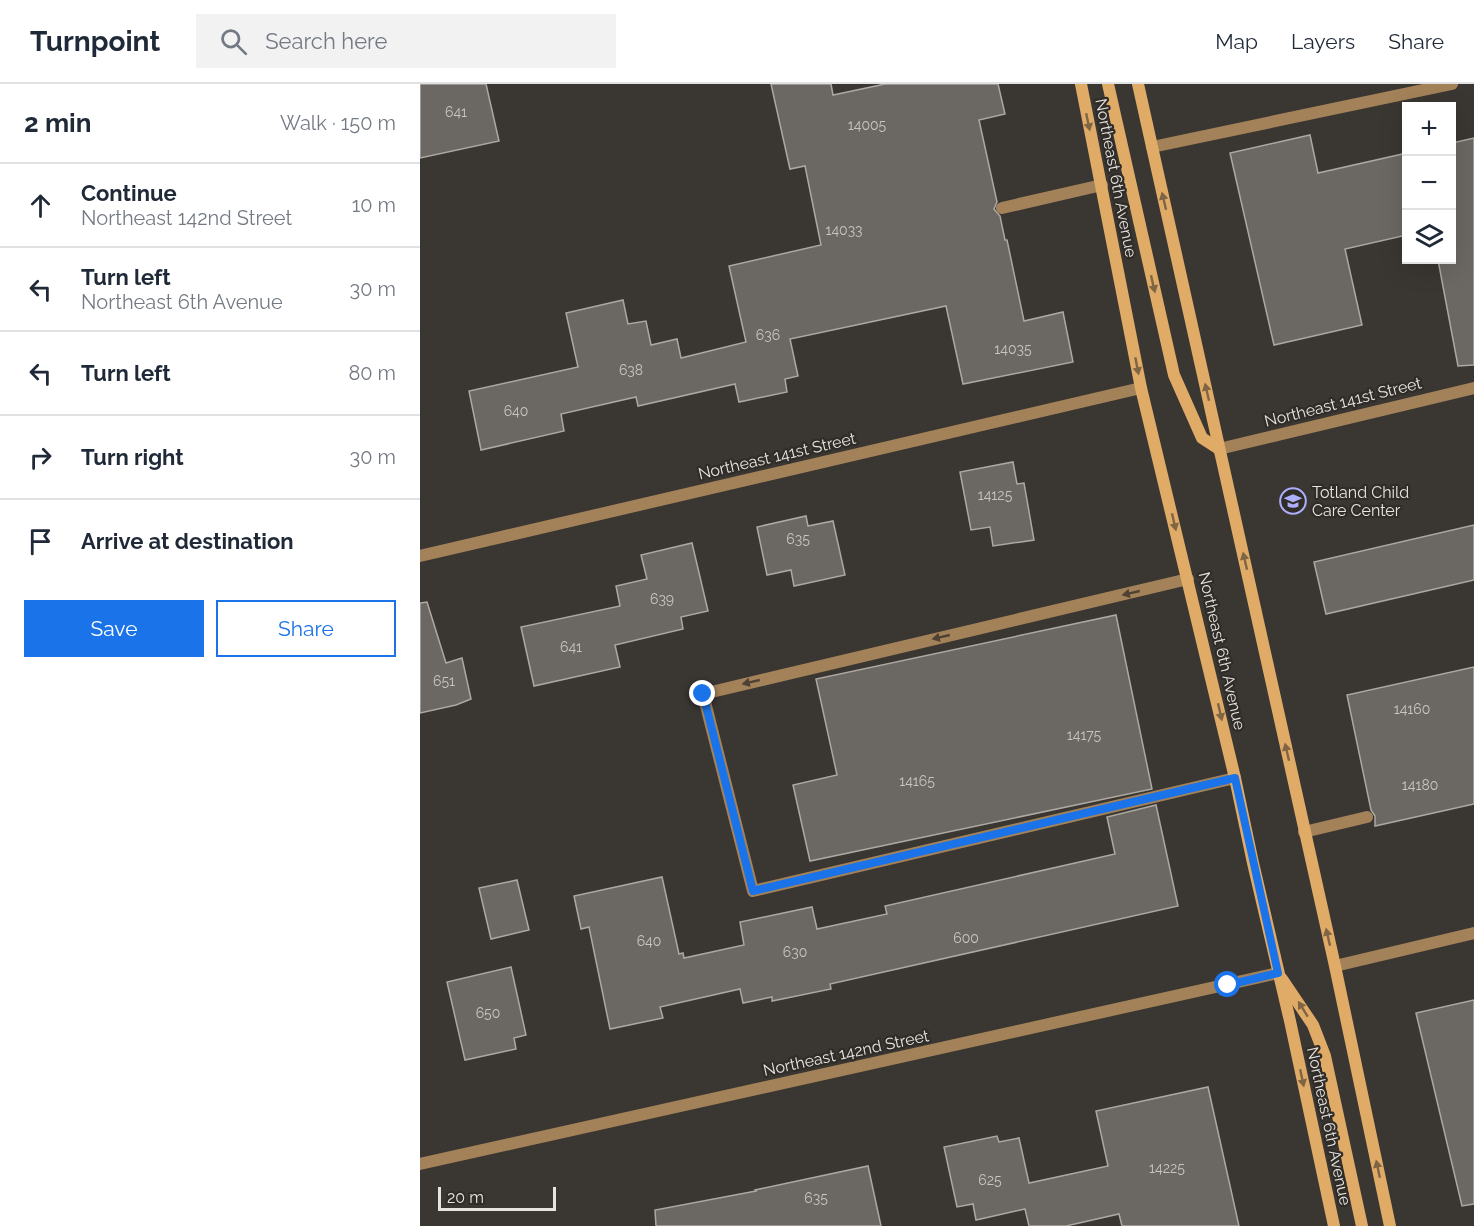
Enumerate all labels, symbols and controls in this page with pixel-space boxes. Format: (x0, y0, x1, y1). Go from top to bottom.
search box (196, 14, 616, 68)
text: Turnpoint (30, 25, 160, 58)
icon: search (217, 25, 250, 58)
text: Search here (265, 28, 387, 54)
text: Map (1215, 29, 1258, 54)
text: Layers (1291, 29, 1355, 54)
text: Share (1388, 29, 1444, 54)
street label: Northeast 6th Avenue (1091, 97, 1141, 259)
map controls (1402, 102, 1456, 264)
button: + (1402, 102, 1456, 156)
house number: 641 (445, 104, 467, 120)
text: 2 min (24, 108, 91, 138)
text: Walk · 150 m (280, 111, 396, 135)
one-way arrow (1084, 113, 1094, 131)
house number: 14005 (848, 117, 887, 133)
button: − (1402, 156, 1456, 210)
text: Continue (81, 180, 177, 206)
icon: ahead (24, 189, 57, 222)
one-way arrow (1159, 191, 1168, 210)
text: 10 m (352, 193, 396, 217)
text: Northeast 142nd Street (81, 206, 292, 230)
button: layers (1402, 210, 1456, 264)
house number: 14033 (825, 222, 863, 238)
text: Turn left (81, 264, 171, 290)
icon: left (24, 273, 57, 306)
one-way arrow (1149, 275, 1159, 294)
text: 30 m (350, 277, 396, 301)
text: Northeast 6th Avenue (81, 290, 283, 314)
house number: 636 (756, 327, 780, 343)
house number: 14035 (994, 341, 1032, 357)
icon: left (24, 357, 57, 390)
one-way arrow (1133, 357, 1142, 376)
text: Turn left (81, 360, 171, 386)
text: 80 m (348, 361, 396, 385)
house number: 638 (619, 362, 643, 378)
street label: Northeast 141st Street (1262, 373, 1424, 431)
one-way arrow (1201, 382, 1211, 401)
house number: 640 (504, 403, 528, 419)
street label: Northeast 141st Street (696, 428, 858, 483)
icon: right (24, 441, 57, 474)
text: Turn right (81, 444, 184, 470)
text: 30 m (350, 445, 396, 469)
place label: Totland Child Care Center (1312, 483, 1409, 520)
school or university icon: Totland Child Care Center (1278, 486, 1308, 516)
house number: 14125 (978, 487, 1013, 503)
one-way arrow (1170, 513, 1180, 531)
icon: arrive (24, 525, 57, 558)
text: Arrive at destination (81, 528, 294, 554)
house number: 635 (786, 531, 810, 547)
one-way arrow (1239, 552, 1249, 571)
street label: Northeast 6th Avenue (1195, 570, 1249, 732)
one-way arrow (1122, 588, 1140, 598)
house number: 639 (650, 591, 674, 607)
button: Save (24, 600, 204, 657)
button: Share (216, 600, 396, 657)
one-way arrow (932, 633, 950, 643)
house number: 641 (560, 639, 582, 655)
house number: 651 (433, 673, 455, 689)
one-way arrow (742, 678, 761, 688)
route end (689, 680, 715, 706)
house number: 14160 (1394, 701, 1430, 717)
one-way arrow (1215, 702, 1225, 721)
house number: 14175 (1067, 727, 1102, 743)
one-way arrow (1282, 742, 1291, 761)
house number: 14165 (899, 773, 935, 789)
house number: 14180 (1402, 777, 1438, 793)
one-way arrow (1323, 927, 1332, 946)
house number: 600 (953, 930, 979, 946)
house number: 640 (637, 933, 661, 949)
house number: 630 (783, 944, 807, 960)
route start (1214, 971, 1240, 997)
one-way arrow (1297, 1001, 1309, 1017)
house number: 650 (476, 1005, 500, 1021)
street label: Northeast 142nd Street (761, 1026, 931, 1080)
street label: Northeast 6th Avenue (1303, 1045, 1355, 1207)
one-way arrow (1298, 1069, 1307, 1088)
one-way arrow (1373, 1159, 1382, 1178)
house number: 14225 (1149, 1160, 1185, 1176)
house number: 625 (978, 1172, 1002, 1188)
scale bar (438, 1184, 556, 1212)
text: 20 m (447, 1188, 484, 1207)
house number: 635 (804, 1190, 828, 1206)

